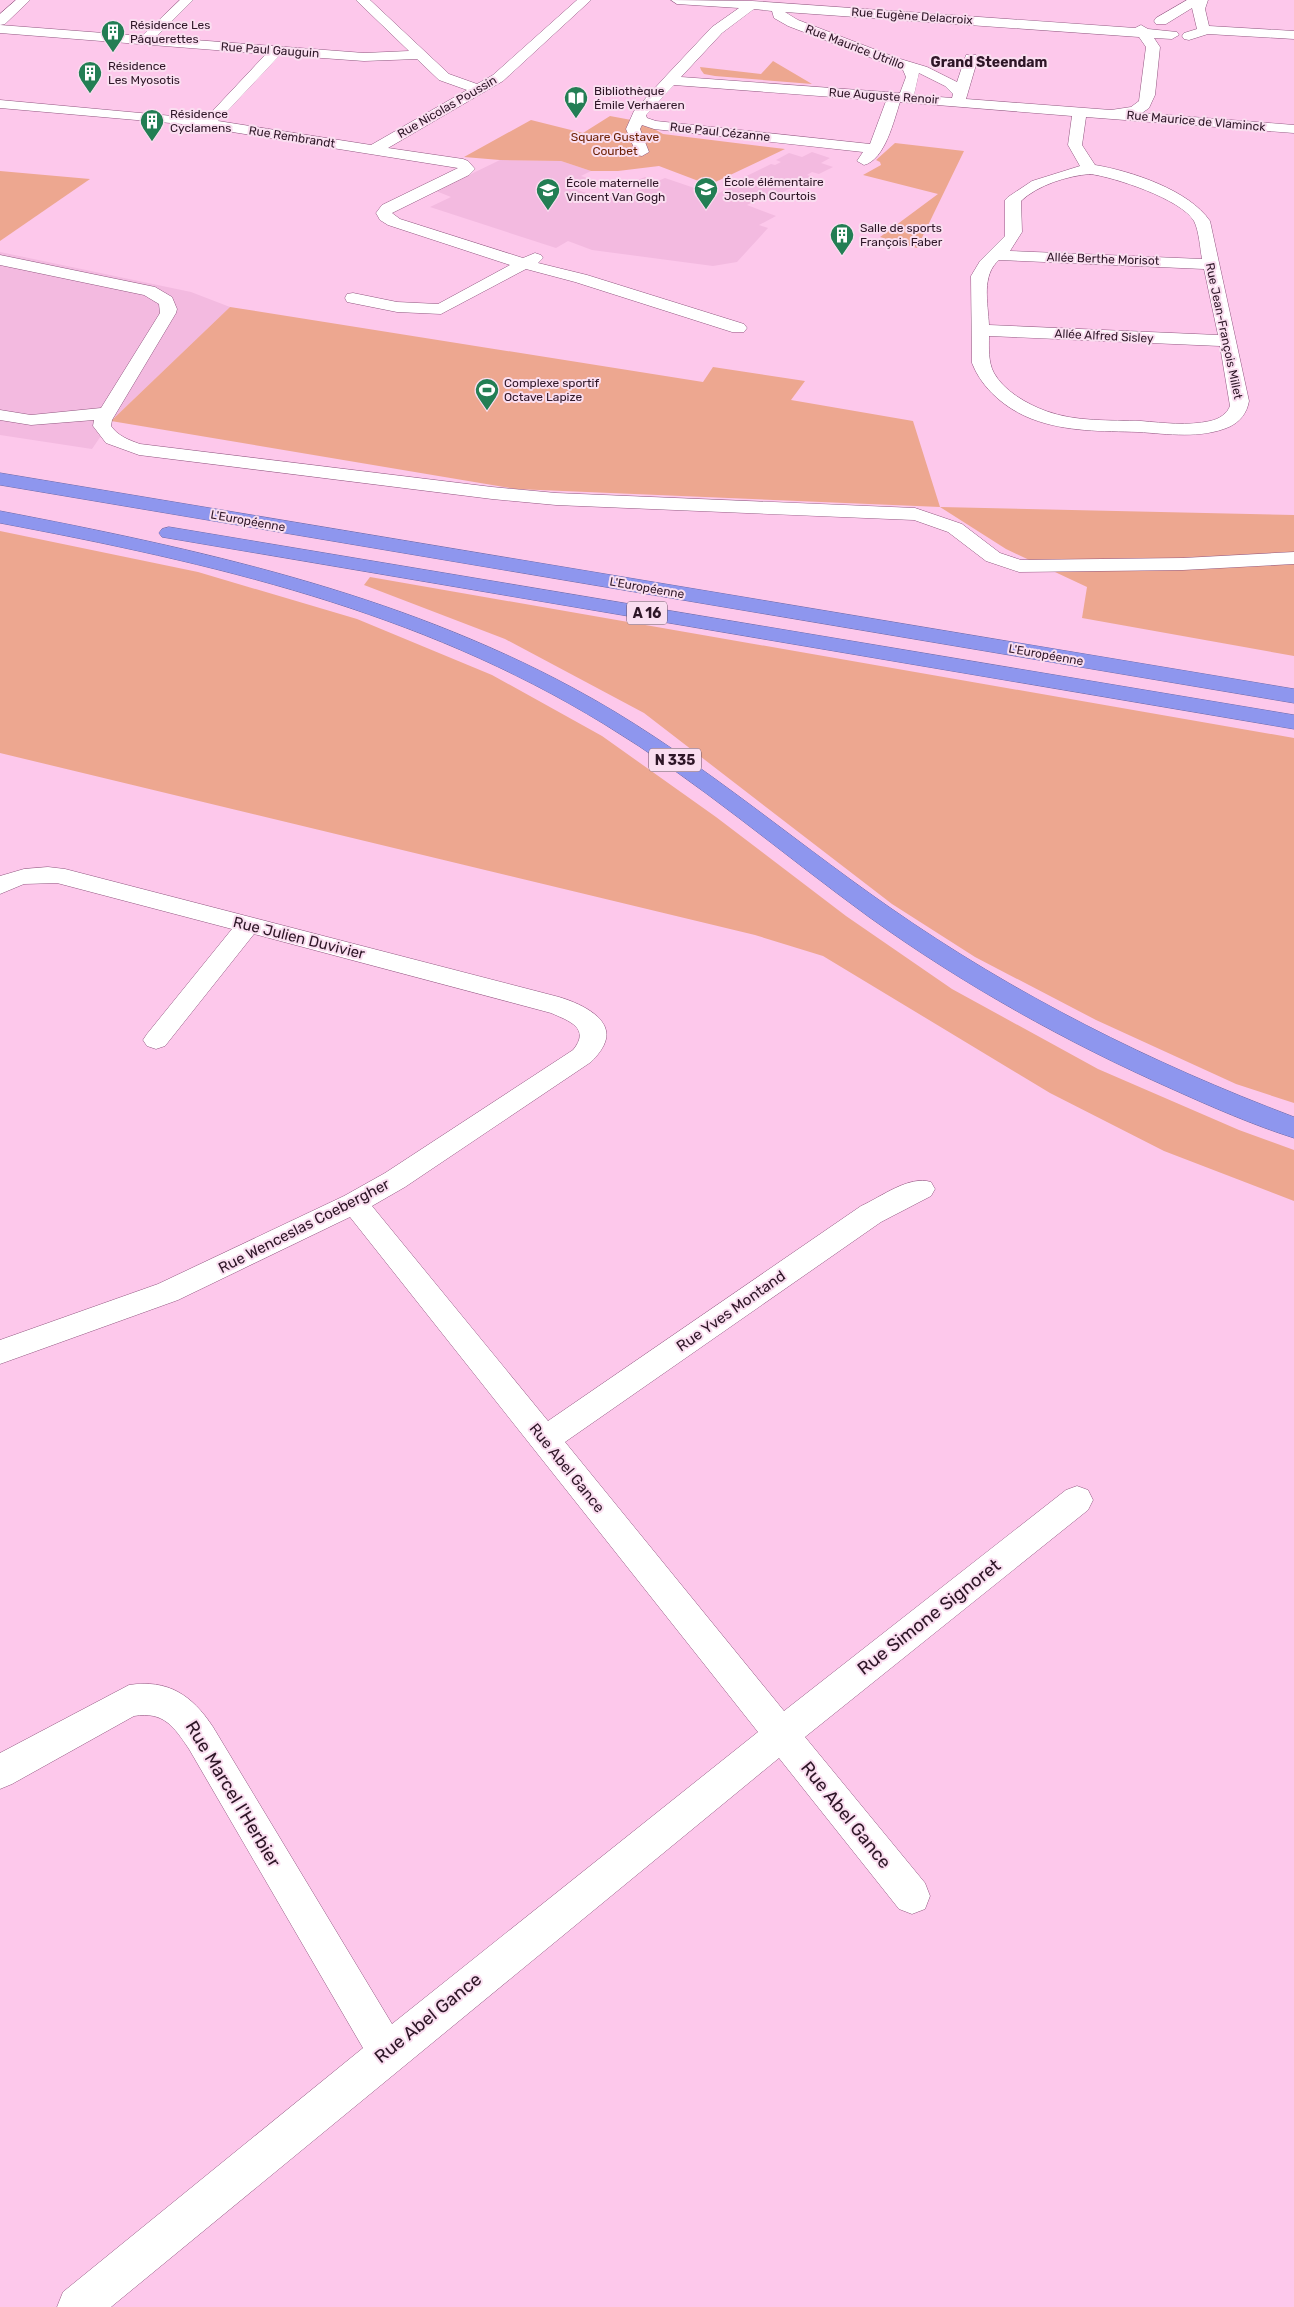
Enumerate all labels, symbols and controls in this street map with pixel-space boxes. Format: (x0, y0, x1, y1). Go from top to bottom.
street label: Rue Eugène Delacroix (851, 5, 974, 27)
place label: Résidence Les Pâquerettes (130, 18, 210, 46)
building icon: Résidence Les Pâquerettes (100, 19, 126, 53)
street label: Rue Maurice Utrillo (803, 22, 907, 72)
street label: Rue Paul Gauguin (220, 40, 320, 60)
district label: Grand Steendam (931, 54, 1048, 71)
place label: Résidence Les Myosotis (108, 59, 180, 87)
building icon: Résidence Les Myosotis (77, 60, 103, 94)
street label: Rue Nicolas Poussin (395, 73, 499, 141)
place label: Bibliothèque Émile Verhaeren (594, 84, 685, 112)
library icon: Bibliothèque Émile Verhaeren (563, 85, 589, 119)
street label: Rue Auguste Renoir (828, 85, 940, 107)
place label: Résidence Cyclamens (170, 107, 231, 135)
building icon: Résidence Cyclamens (139, 108, 165, 142)
street label: Rue Maurice de Vlaminck (1126, 108, 1267, 134)
street label: Rue Paul Cézanne (669, 120, 771, 144)
street label: Rue Rembrandt (248, 123, 336, 151)
park label: Square Gustave Courbet (571, 130, 659, 158)
place label: École élémentaire Joseph Courtois (724, 175, 824, 203)
place label: École maternelle Vincent Van Gogh (566, 176, 665, 204)
school or university icon: École élémentaire Joseph Courtois (693, 176, 719, 210)
school or university icon: École maternelle Vincent Van Gogh (535, 177, 561, 211)
place label: Salle de sports François Faber (860, 221, 943, 249)
building icon: Salle de sports François Faber (829, 222, 855, 256)
street label: Allée Berthe Morisot (1046, 250, 1160, 268)
street label: Rue Jean-François Millet (1203, 262, 1245, 401)
street label: Allée Alfred Sisley (1054, 326, 1154, 346)
place label: Complexe sportif Octave Lapize (504, 376, 599, 404)
sports icon: Complexe sportif Octave Lapize (474, 377, 500, 411)
street label: L'Européenne (209, 508, 287, 535)
street label: L'Européenne (608, 575, 686, 602)
road number: A 16 (627, 602, 667, 624)
street label: L'Européenne (1007, 642, 1085, 669)
road number: N 335 (649, 748, 701, 772)
street label: Rue Julien Duvivier (231, 913, 367, 963)
street label: Rue Wenceslas Coebergher (215, 1175, 393, 1277)
street label: Rue Yves Montand (673, 1267, 789, 1355)
street label: Rue Abel Gance (526, 1420, 608, 1516)
street label: Rue Simone Signoret (853, 1554, 1005, 1680)
street label: Rue Marcel l'Herbier (181, 1717, 285, 1871)
street label: Rue Abel Gance (796, 1757, 896, 1873)
street label: Rue Abel Gance (370, 1968, 486, 2068)

